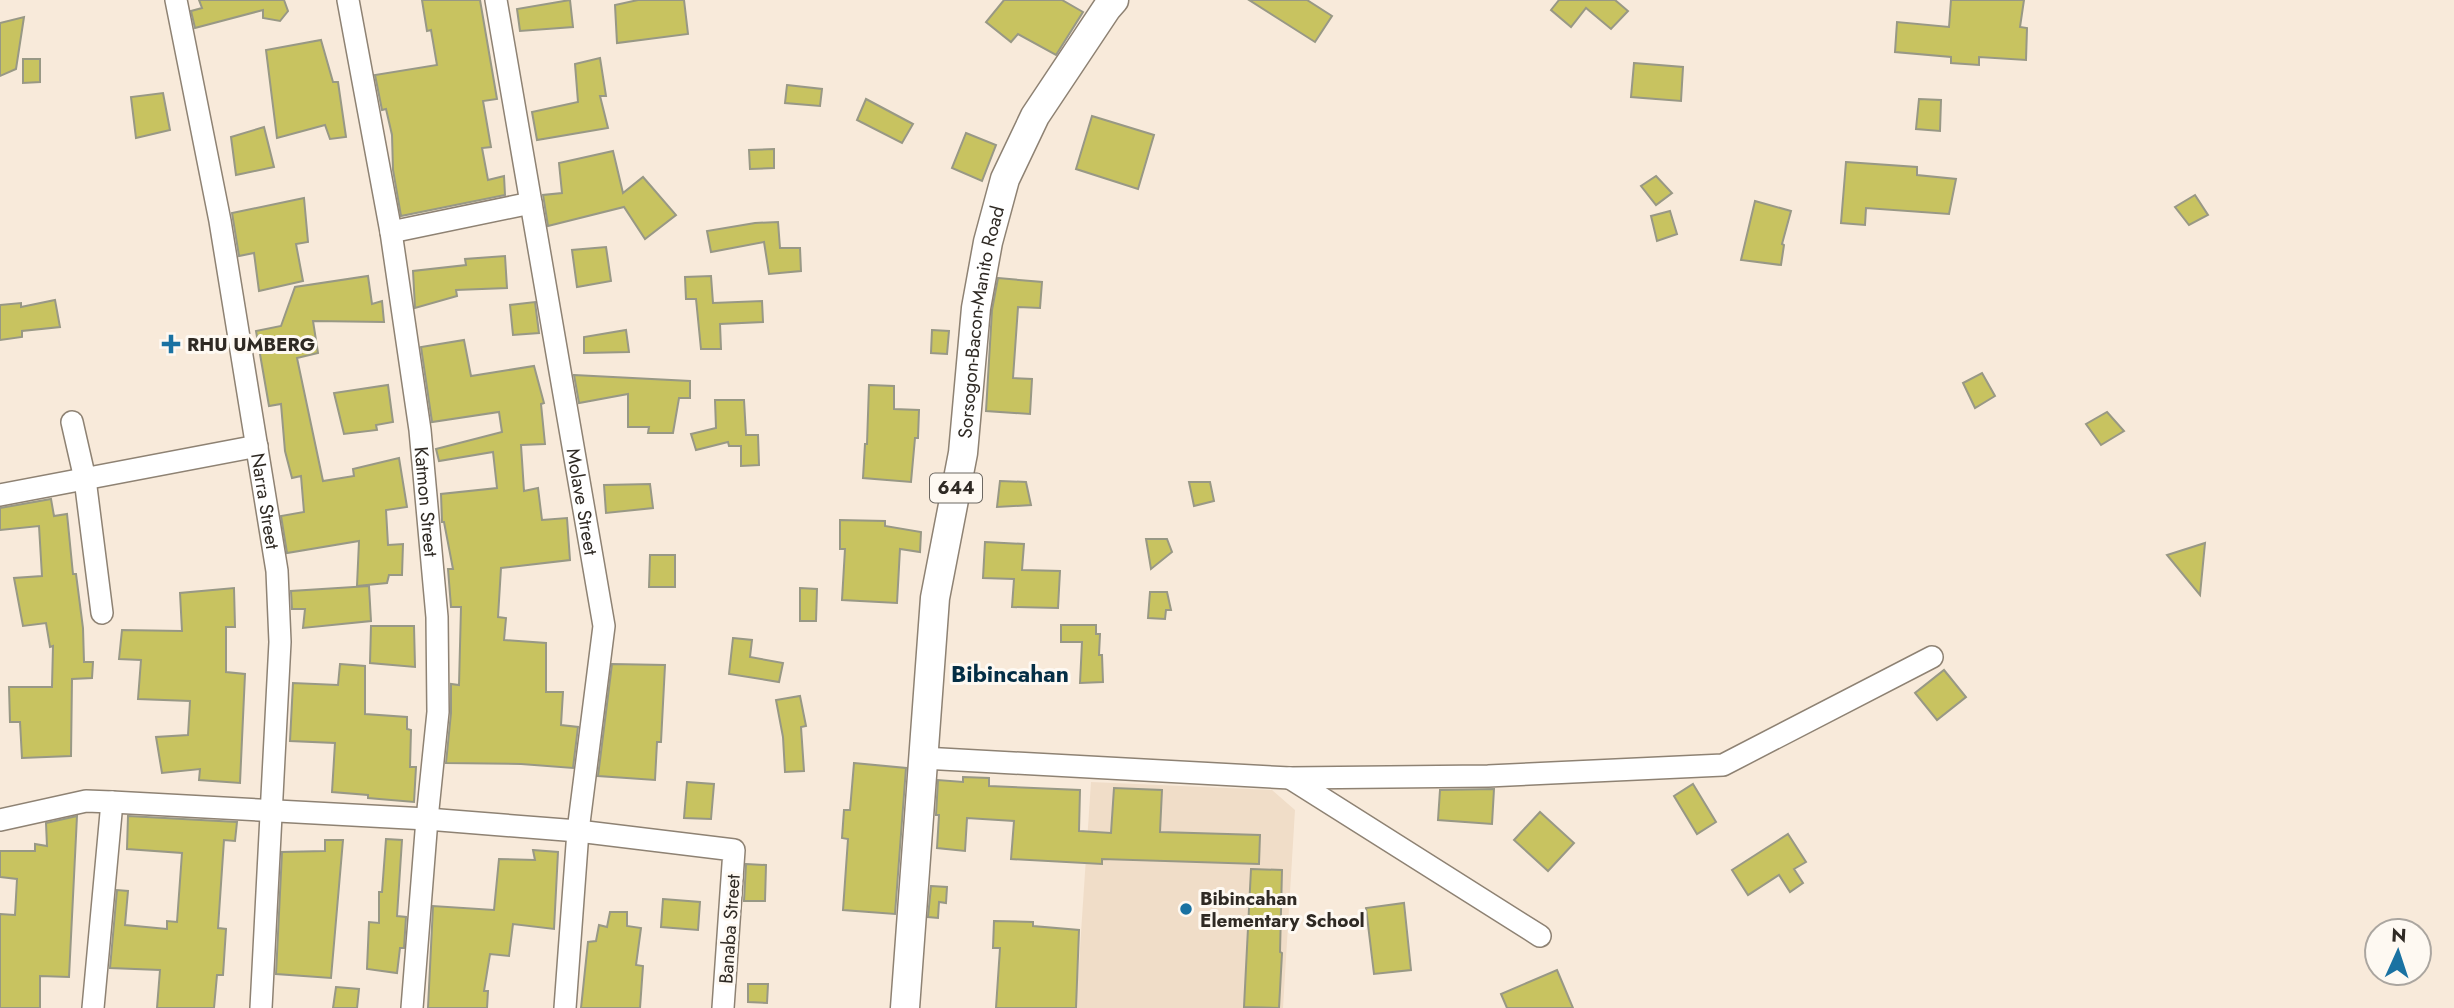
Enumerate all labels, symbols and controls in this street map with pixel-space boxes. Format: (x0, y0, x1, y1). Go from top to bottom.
street label: Sorsogon-Bacon-Manito Road (951, 203, 1011, 440)
place label: RHU UMBERG (187, 331, 315, 358)
marker: RHU UMBERG (161, 334, 181, 354)
street label: Katmon Street (408, 445, 445, 558)
street label: Molave Street (560, 446, 605, 558)
street label: Narra Street (244, 451, 286, 552)
road number: 644 (930, 474, 982, 502)
district label: Bibincahan (951, 657, 1069, 691)
street label: Banaba Street (712, 873, 747, 985)
place label: Bibincahan Elementary School (1200, 885, 1365, 934)
marker: Bibincahan Elementary School (1178, 901, 1194, 917)
north arrow (2363, 917, 2433, 987)
text: N (2391, 922, 2407, 949)

